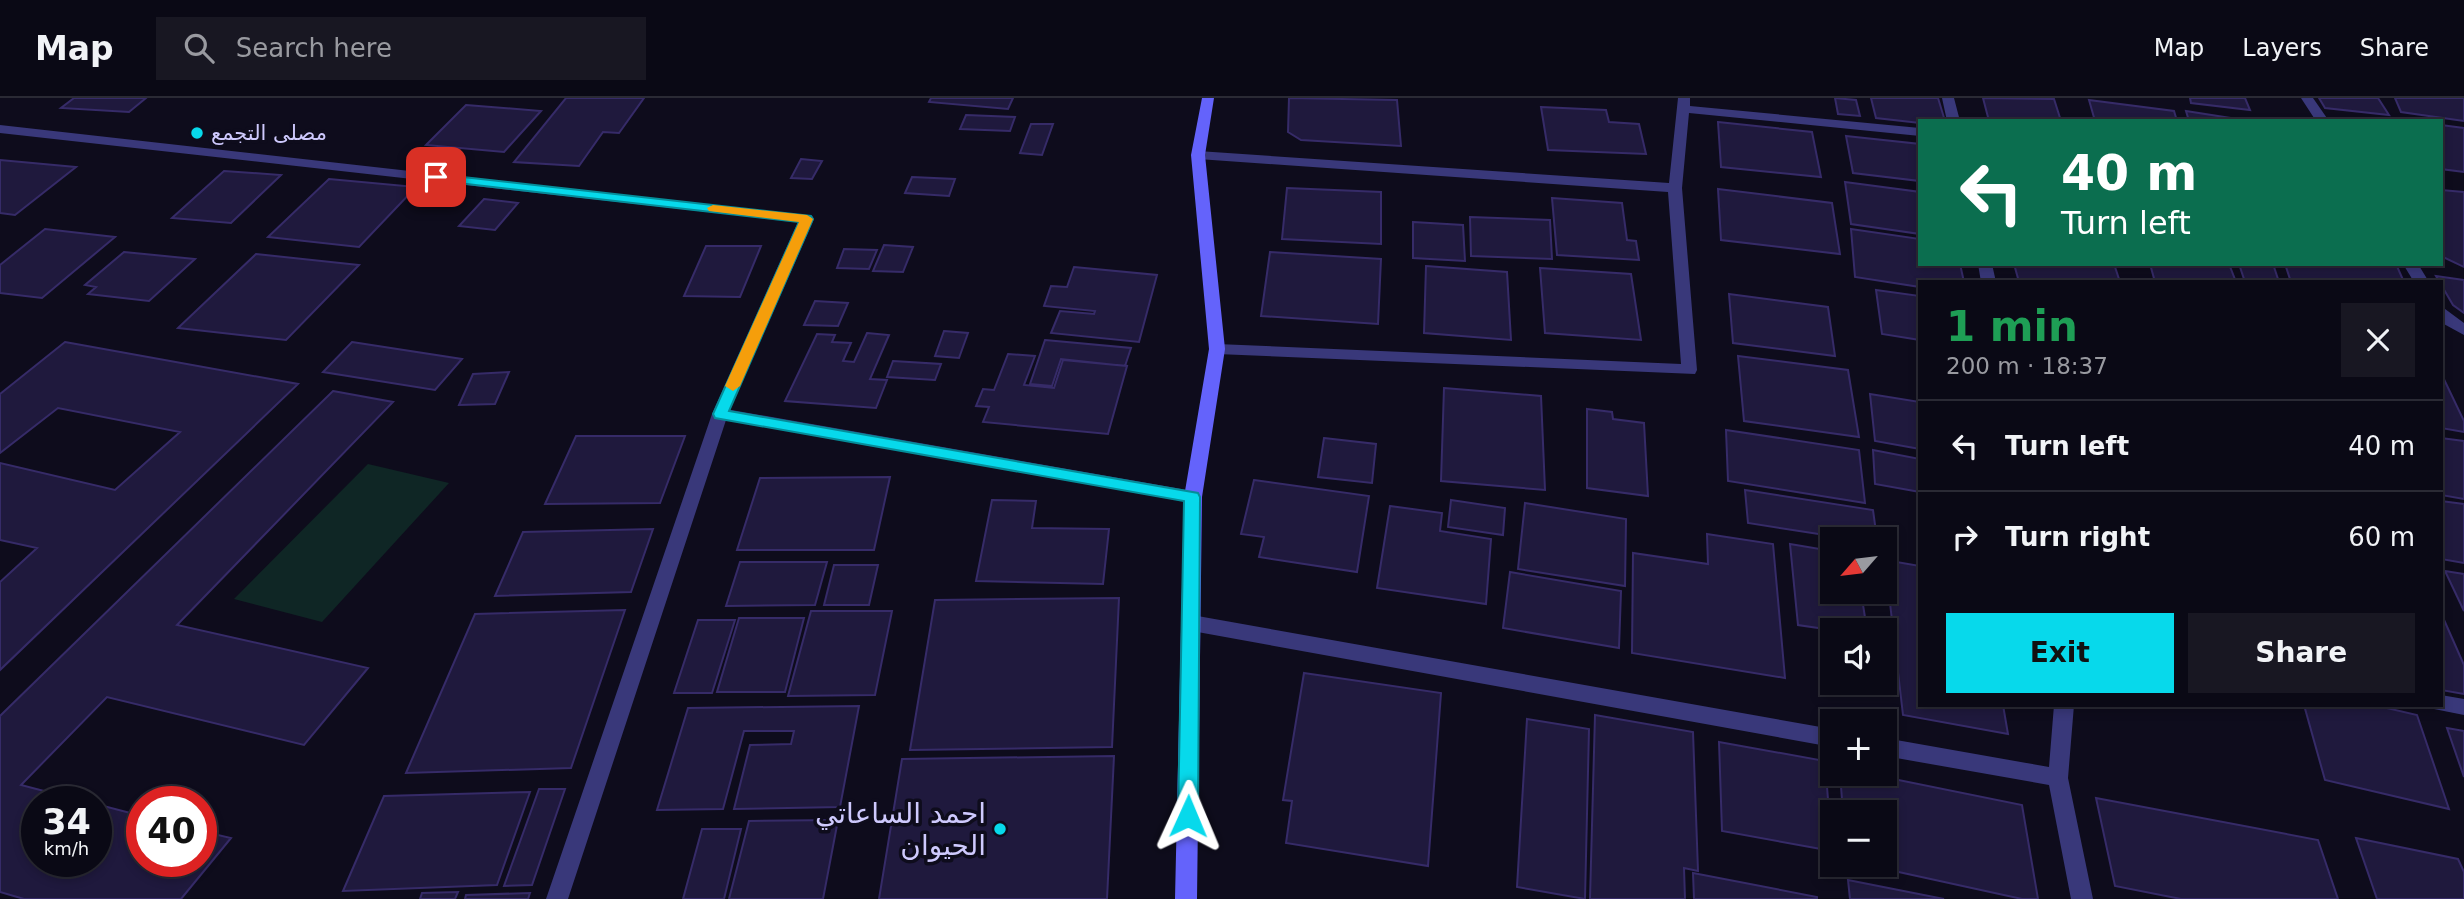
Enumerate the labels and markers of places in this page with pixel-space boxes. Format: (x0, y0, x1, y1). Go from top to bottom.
place label: مصلى التجمع (211, 121, 327, 145)
marker: مصلى التجمع (189, 125, 205, 141)
pin (406, 147, 466, 207)
place label: احمد الساعاتي الحيوان (815, 797, 986, 862)
marker: احمد الساعاتي الحيوان (992, 821, 1008, 837)

